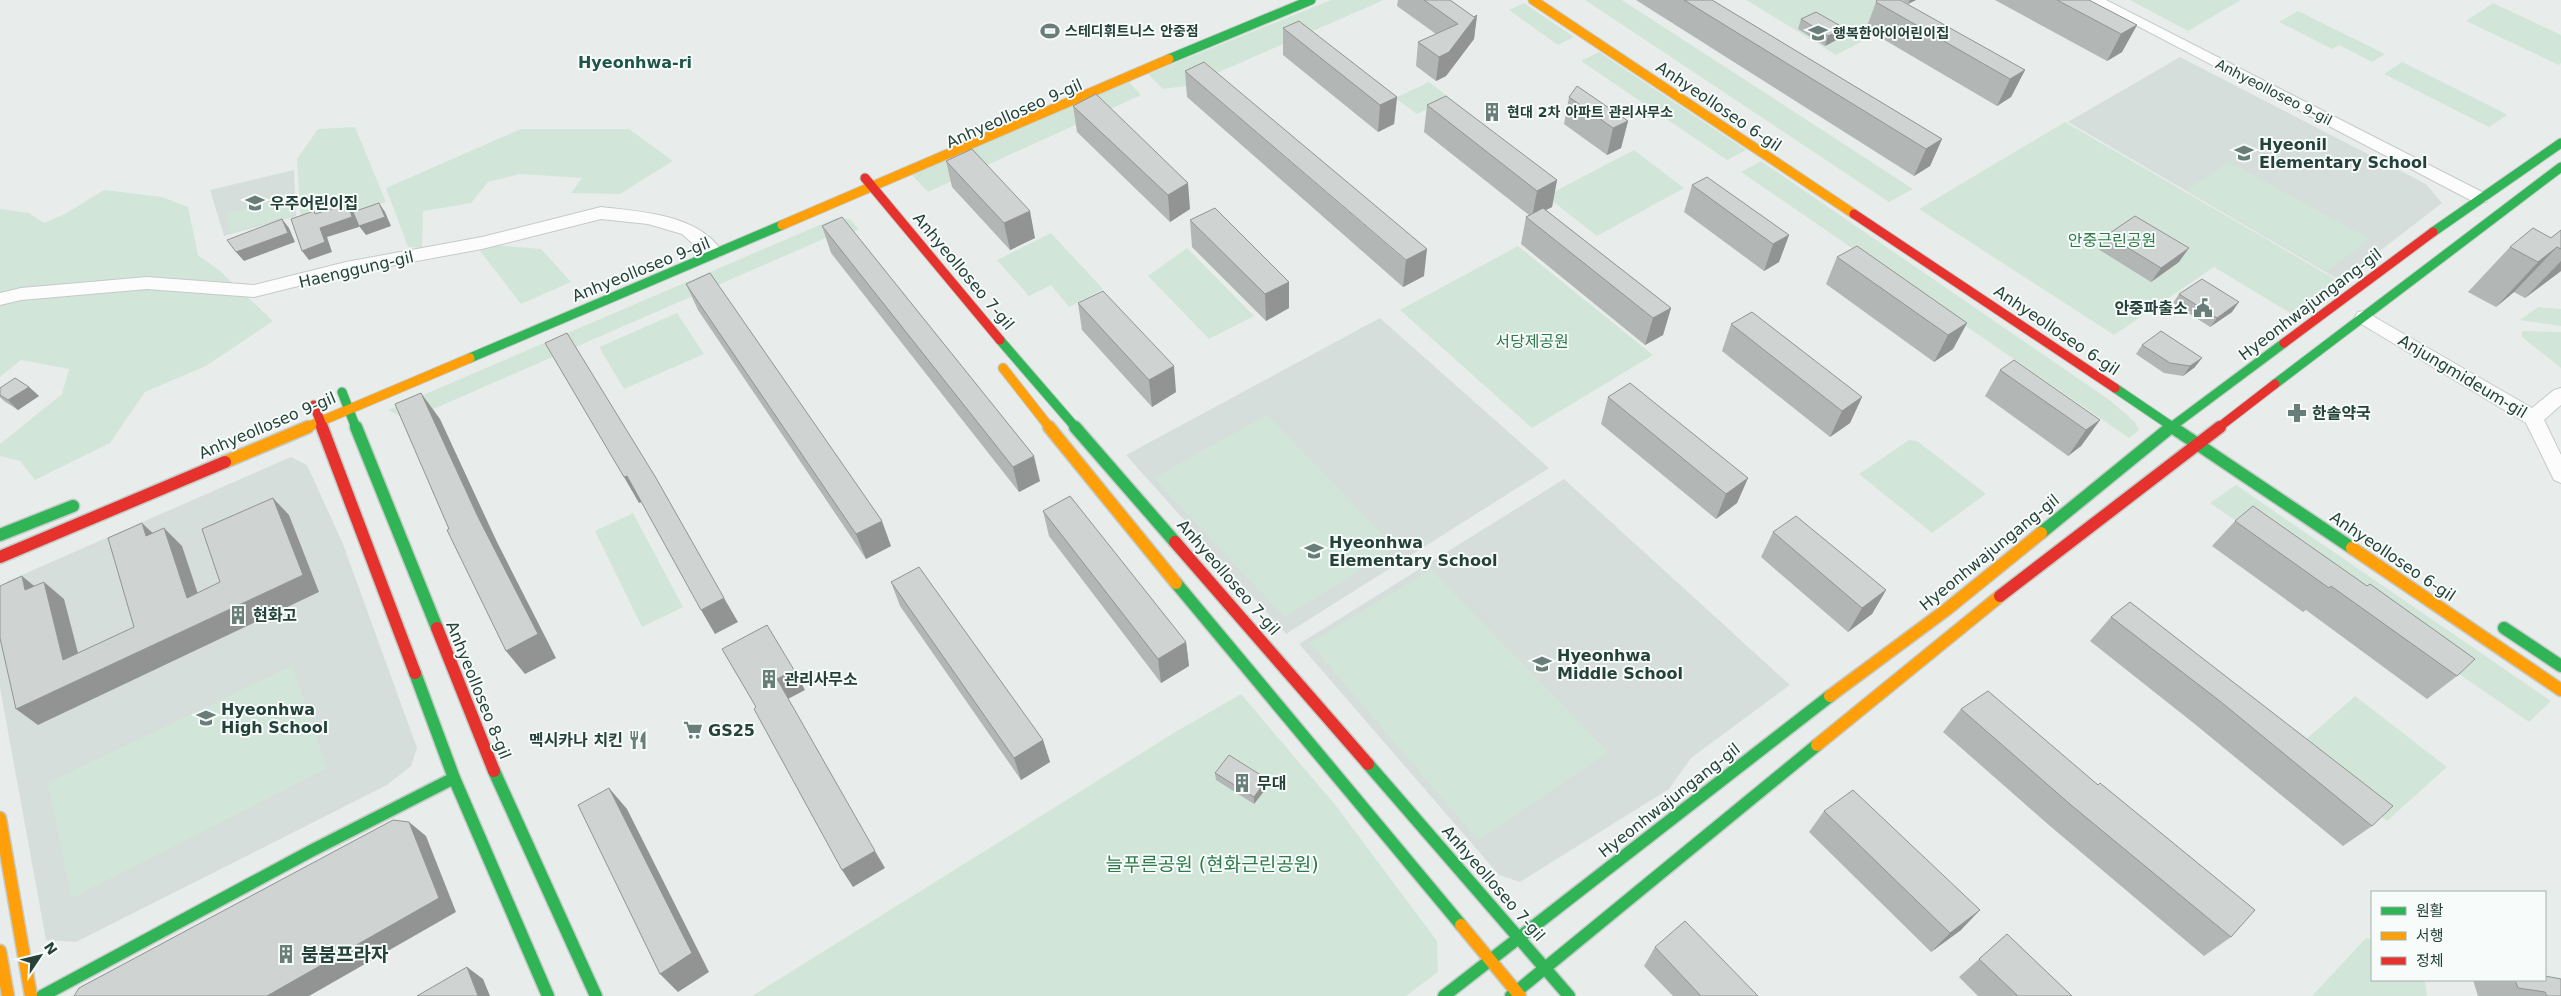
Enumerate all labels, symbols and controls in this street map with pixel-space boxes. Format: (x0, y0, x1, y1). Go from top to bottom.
sports icon: 스테디휘트니스 안중점 (1039, 20, 1061, 42)
school or university icon: 행복한아이어린이집 (1807, 22, 1829, 44)
place label: 스테디휘트니스 안중점 (1065, 23, 1199, 39)
place label: 행복한아이어린이집 (1833, 25, 1949, 41)
district label: Hyeonhwa-ri (578, 53, 692, 72)
street label: Anhyeolloseo 9-gil (2213, 56, 2335, 128)
street label: Anhyeolloseo 6-gil (1652, 57, 1785, 155)
street label: Anhyeolloseo 9-gil (943, 75, 1085, 152)
building icon: 현대 2차 아파트 관리사무소 (1481, 101, 1503, 123)
place label: 현대 2차 아파트 관리사무소 (1507, 104, 1673, 120)
place label: Hyeonil Elementary School (2259, 135, 2427, 172)
school or university icon: Hyeonil Elementary School (2233, 142, 2255, 164)
school or university icon: 우주어린이집 (244, 192, 266, 214)
place label: 우주어린이집 (270, 194, 358, 213)
street label: Anhyeolloseo 7-gil (909, 209, 1018, 334)
park label: 안중근린공원 (2068, 231, 2156, 250)
street label: Anhyeolloseo 9-gil (569, 233, 713, 306)
street label: Hyeonhwajungang-gil (2235, 244, 2386, 364)
street label: Haenggung-gil (297, 247, 415, 292)
street label: Anhyeolloseo 6-gil (1990, 281, 2123, 379)
public building icon: 안중파출소 (2192, 297, 2214, 319)
place label: 안중파출소 (2114, 299, 2188, 318)
street label: Anjungmideum-gil (2395, 331, 2530, 422)
park label: 서당제공원 (1495, 332, 1569, 351)
street label: Anhyeolloseo 9-gil (196, 388, 339, 463)
pharmacy icon: 한솔약국 (2286, 402, 2308, 424)
place label: 한솔약국 (2312, 404, 2371, 423)
street label: Hyeonhwajungang-gil (1916, 490, 2063, 615)
street label: Anhyeolloseo 6-gil (2326, 507, 2459, 605)
street label: Anhyeolloseo 7-gil (1173, 516, 1284, 639)
place label: Hyeonhwa Elementary School (1329, 533, 1497, 570)
school or university icon: Hyeonhwa Elementary School (1303, 540, 1325, 562)
building icon: 현화고 (227, 604, 249, 626)
place label: 현화고 (253, 606, 297, 625)
street label: Anhyeolloseo 8-gil (442, 618, 515, 762)
place label: Hyeonhwa Middle School (1557, 646, 1683, 683)
school or university icon: Hyeonhwa Middle School (1531, 653, 1553, 675)
building icon: 관리사무소 (758, 668, 780, 690)
place label: 관리사무소 (784, 670, 858, 689)
place label: Hyeonhwa High School (221, 700, 328, 737)
school or university icon: Hyeonhwa High School (195, 707, 217, 729)
supermarket icon: GS25 (682, 719, 704, 741)
place label: GS25 (708, 721, 755, 740)
restaurant icon: 멕시카나 치킨 (627, 729, 649, 751)
place label: 멕시카나 치킨 (529, 731, 623, 750)
street label: Hyeonhwajungang-gil (1595, 739, 1744, 861)
building icon: 무대 (1231, 772, 1253, 794)
place label: 무대 (1257, 774, 1286, 793)
street label: Anhyeolloseo 7-gil (1438, 822, 1549, 945)
park label: 늘푸른공원 (현화근린공원) (1105, 853, 1319, 875)
legend (2371, 891, 2546, 981)
text: 원활 (2416, 902, 2444, 920)
text: 서행 (2416, 927, 2444, 945)
north arrow (15, 931, 65, 981)
text: N (41, 939, 61, 958)
building icon: 붐붐프라자 (275, 943, 297, 965)
place label: 붐붐프라자 (301, 943, 389, 965)
text: 정체 (2416, 952, 2444, 970)

